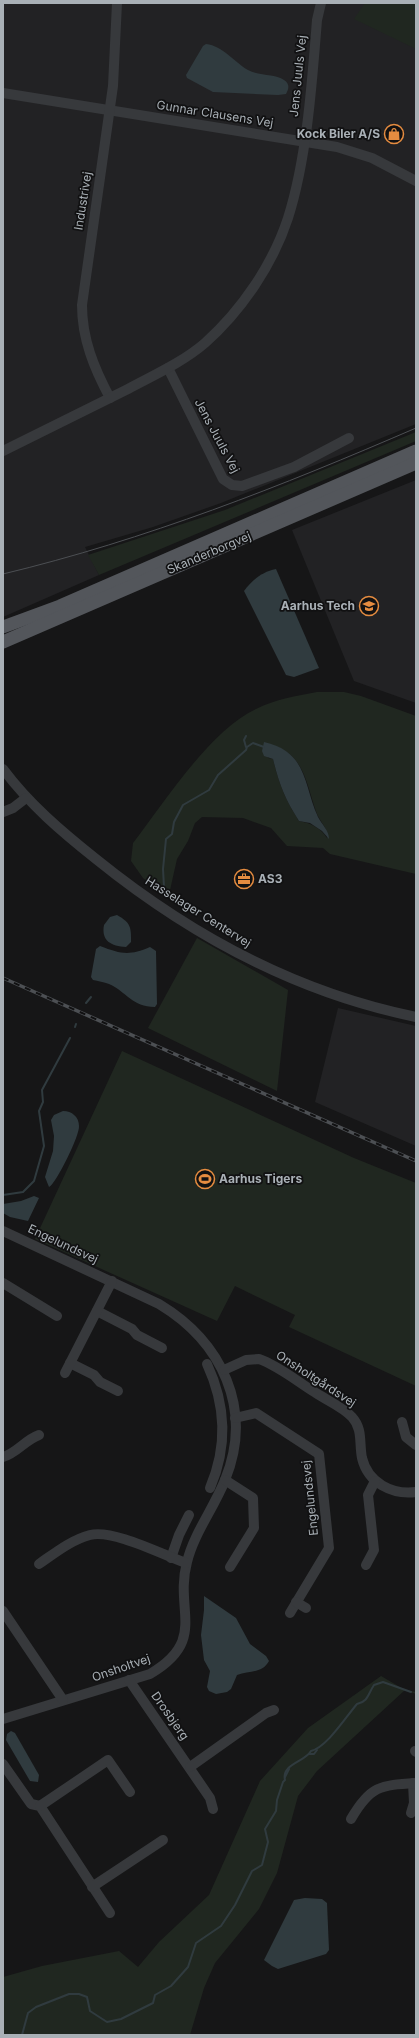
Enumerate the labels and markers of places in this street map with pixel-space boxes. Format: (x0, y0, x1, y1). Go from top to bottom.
shop icon: Kock Biler A/S (383, 123, 405, 145)
place label: Kock Biler A/S (297, 126, 380, 141)
school or university icon: Aarhus Tech (358, 595, 380, 617)
place label: Aarhus Tech (281, 598, 355, 613)
office icon: AS3 (233, 868, 255, 890)
place label: AS3 (258, 871, 283, 886)
sports icon: Aarhus Tigers (194, 1168, 216, 1190)
place label: Aarhus Tigers (219, 1171, 302, 1186)

